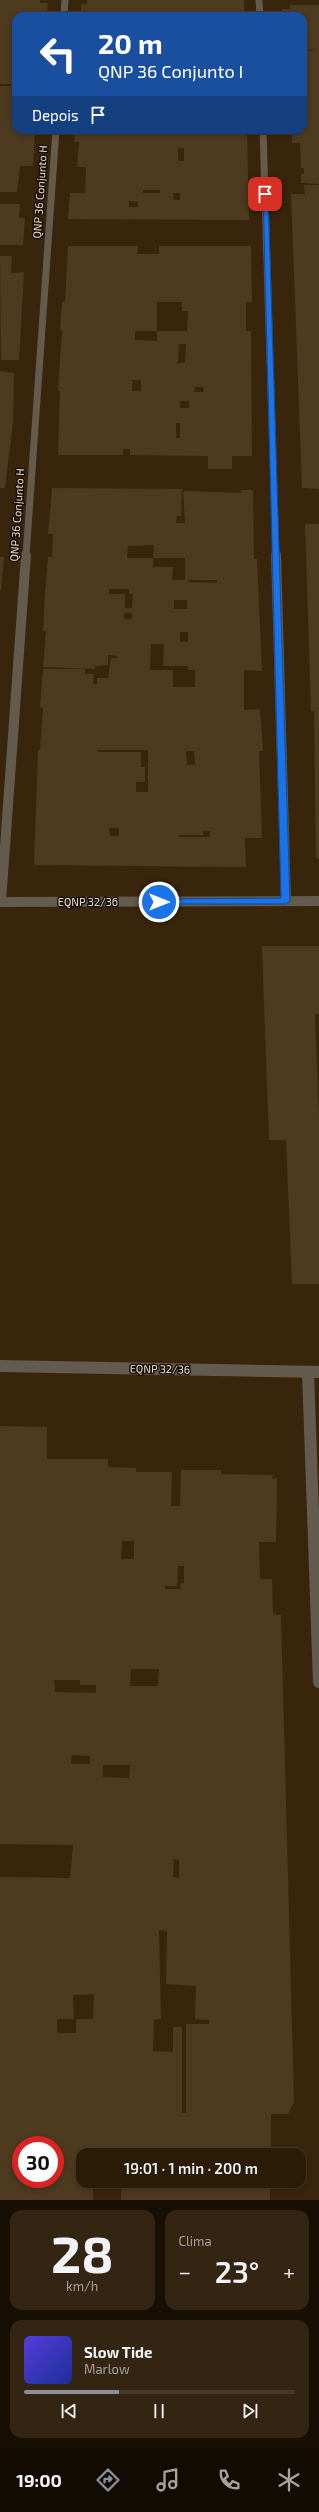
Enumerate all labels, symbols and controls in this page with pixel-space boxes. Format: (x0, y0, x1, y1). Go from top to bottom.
text: 20 m (98, 26, 163, 60)
icon: left (32, 28, 84, 80)
text: QNP 36 Conjunto I (98, 60, 243, 82)
icon: arrive (87, 104, 109, 126)
text: Depois (32, 106, 79, 124)
street label: QNP 36 Conjunto H (30, 145, 50, 239)
pin (248, 177, 282, 211)
icon: arrive (254, 183, 276, 205)
street label: QNP 36 Conjunto H (7, 468, 27, 562)
position arrow (138, 881, 180, 923)
street label: EQNP 32/36 (58, 895, 118, 909)
street label: EQNP 32/36 (130, 1361, 190, 1377)
speed limit sign: 30 (12, 2136, 64, 2188)
text: 19:01 · 1 min · 200 m (124, 2159, 258, 2177)
text: 28 (51, 2221, 114, 2283)
text: Clima (179, 2233, 212, 2249)
text: 23° (215, 2253, 259, 2289)
text: − (179, 2258, 191, 2284)
text: + (283, 2258, 295, 2284)
text: km/h (66, 2278, 98, 2294)
text: Slow Tide (84, 2343, 152, 2361)
text: Marlow (84, 2361, 130, 2377)
icon: previous (58, 2400, 80, 2422)
icon: pause (148, 2400, 170, 2422)
icon: next (239, 2400, 261, 2422)
icon: directions (94, 2466, 122, 2494)
icon: music (154, 2466, 182, 2494)
icon: phone (215, 2466, 243, 2494)
icon: climate (275, 2466, 303, 2494)
text: 19:00 (16, 2469, 62, 2491)

